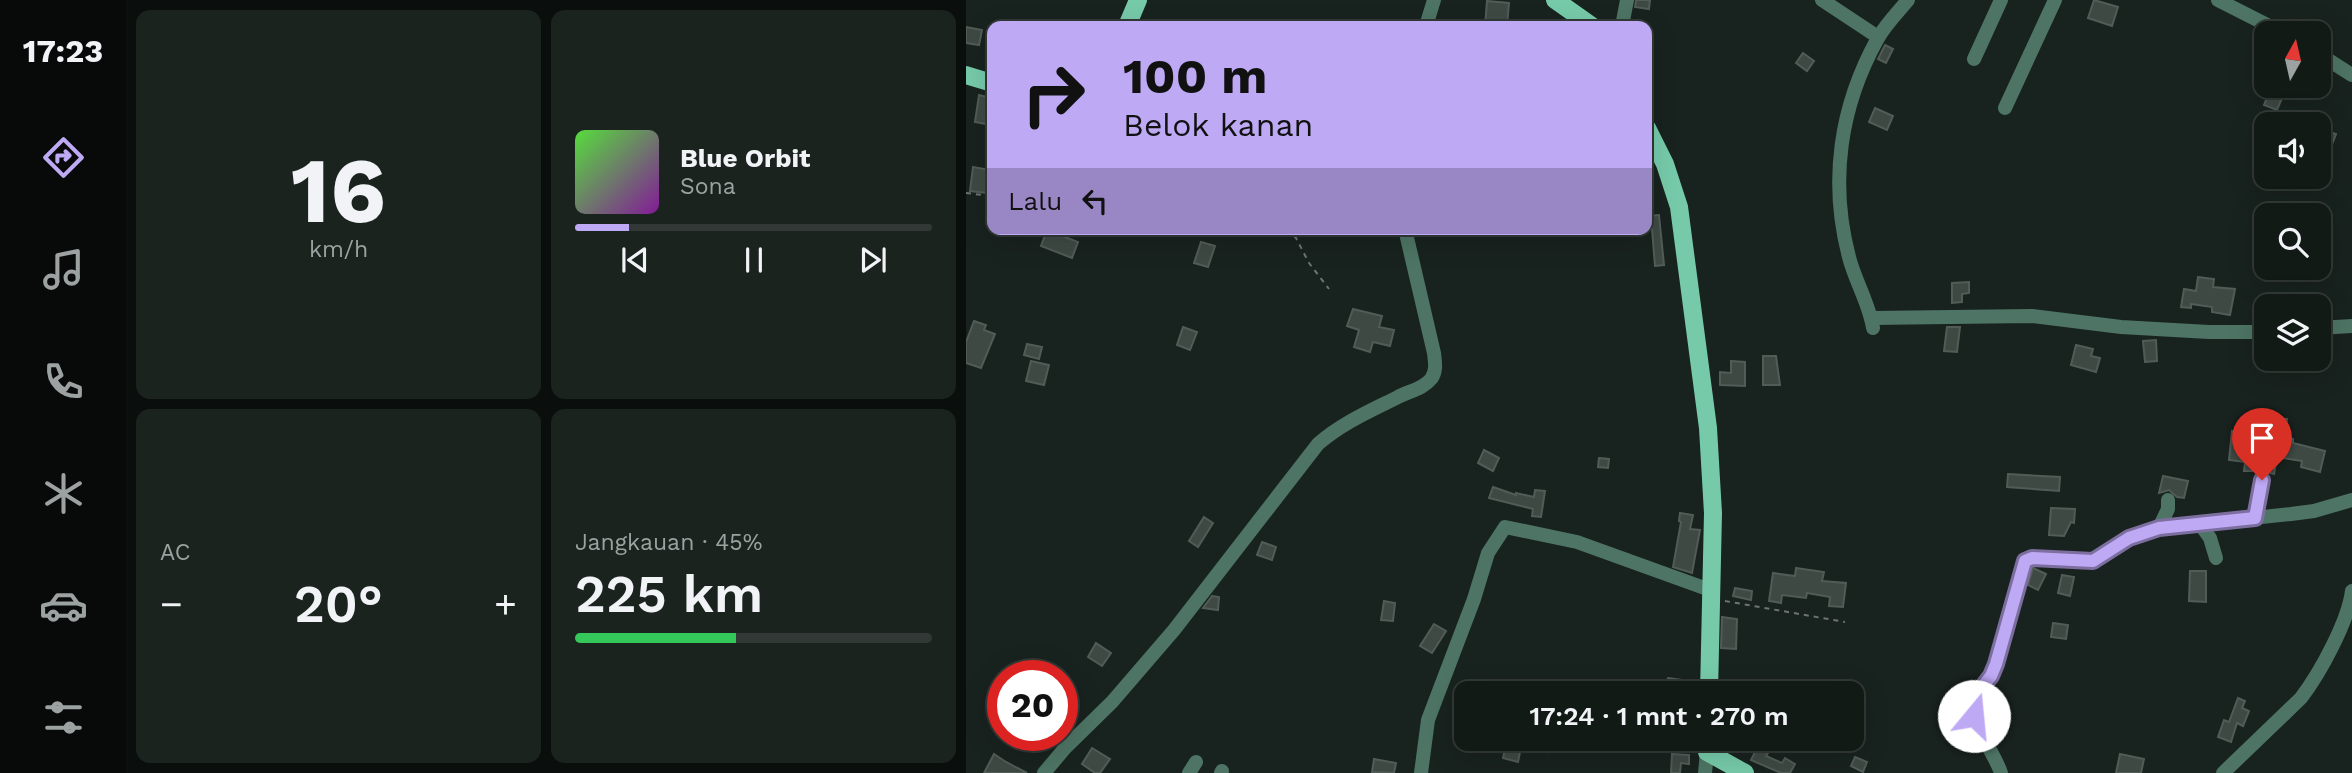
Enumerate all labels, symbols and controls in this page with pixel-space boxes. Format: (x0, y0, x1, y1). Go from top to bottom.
north arrow (2254, 21, 2331, 98)
map controls (2254, 21, 2331, 371)
text: 17:23 (23, 32, 103, 70)
text: 100 m (1123, 47, 1267, 105)
icon: right (1008, 49, 1099, 140)
text: Belok kanan (1123, 106, 1313, 144)
button: sound (2254, 112, 2331, 189)
icon: directions (39, 133, 88, 182)
text: 16 (291, 137, 386, 244)
text: Blue Orbit (680, 143, 810, 173)
text: Sona (680, 173, 736, 200)
icon: left (1076, 182, 1114, 220)
text: Lalu (1008, 186, 1062, 216)
button: search (2254, 203, 2331, 280)
text: km/h (309, 236, 368, 263)
icon: previous (616, 241, 654, 279)
icon: pause (735, 241, 773, 279)
icon: next (854, 241, 892, 279)
icon: music (39, 245, 88, 294)
button: layers (2254, 294, 2331, 371)
icon: phone (39, 357, 88, 406)
pin (2232, 408, 2292, 480)
icon: arrive (2243, 419, 2281, 457)
icon: climate (39, 469, 88, 518)
text: Jangkauan · 45% (575, 529, 762, 556)
text: AC (160, 539, 190, 566)
text: 225 km (575, 564, 763, 625)
text: 20° (294, 574, 383, 635)
icon: car (39, 581, 88, 630)
text: − (160, 582, 183, 626)
text: + (494, 582, 517, 626)
speed limit sign: 20 (987, 660, 1078, 751)
position arrow (1937, 679, 2011, 753)
icon: filters (39, 693, 88, 742)
text: 17:24 · 1 mnt · 270 m (1529, 701, 1789, 731)

